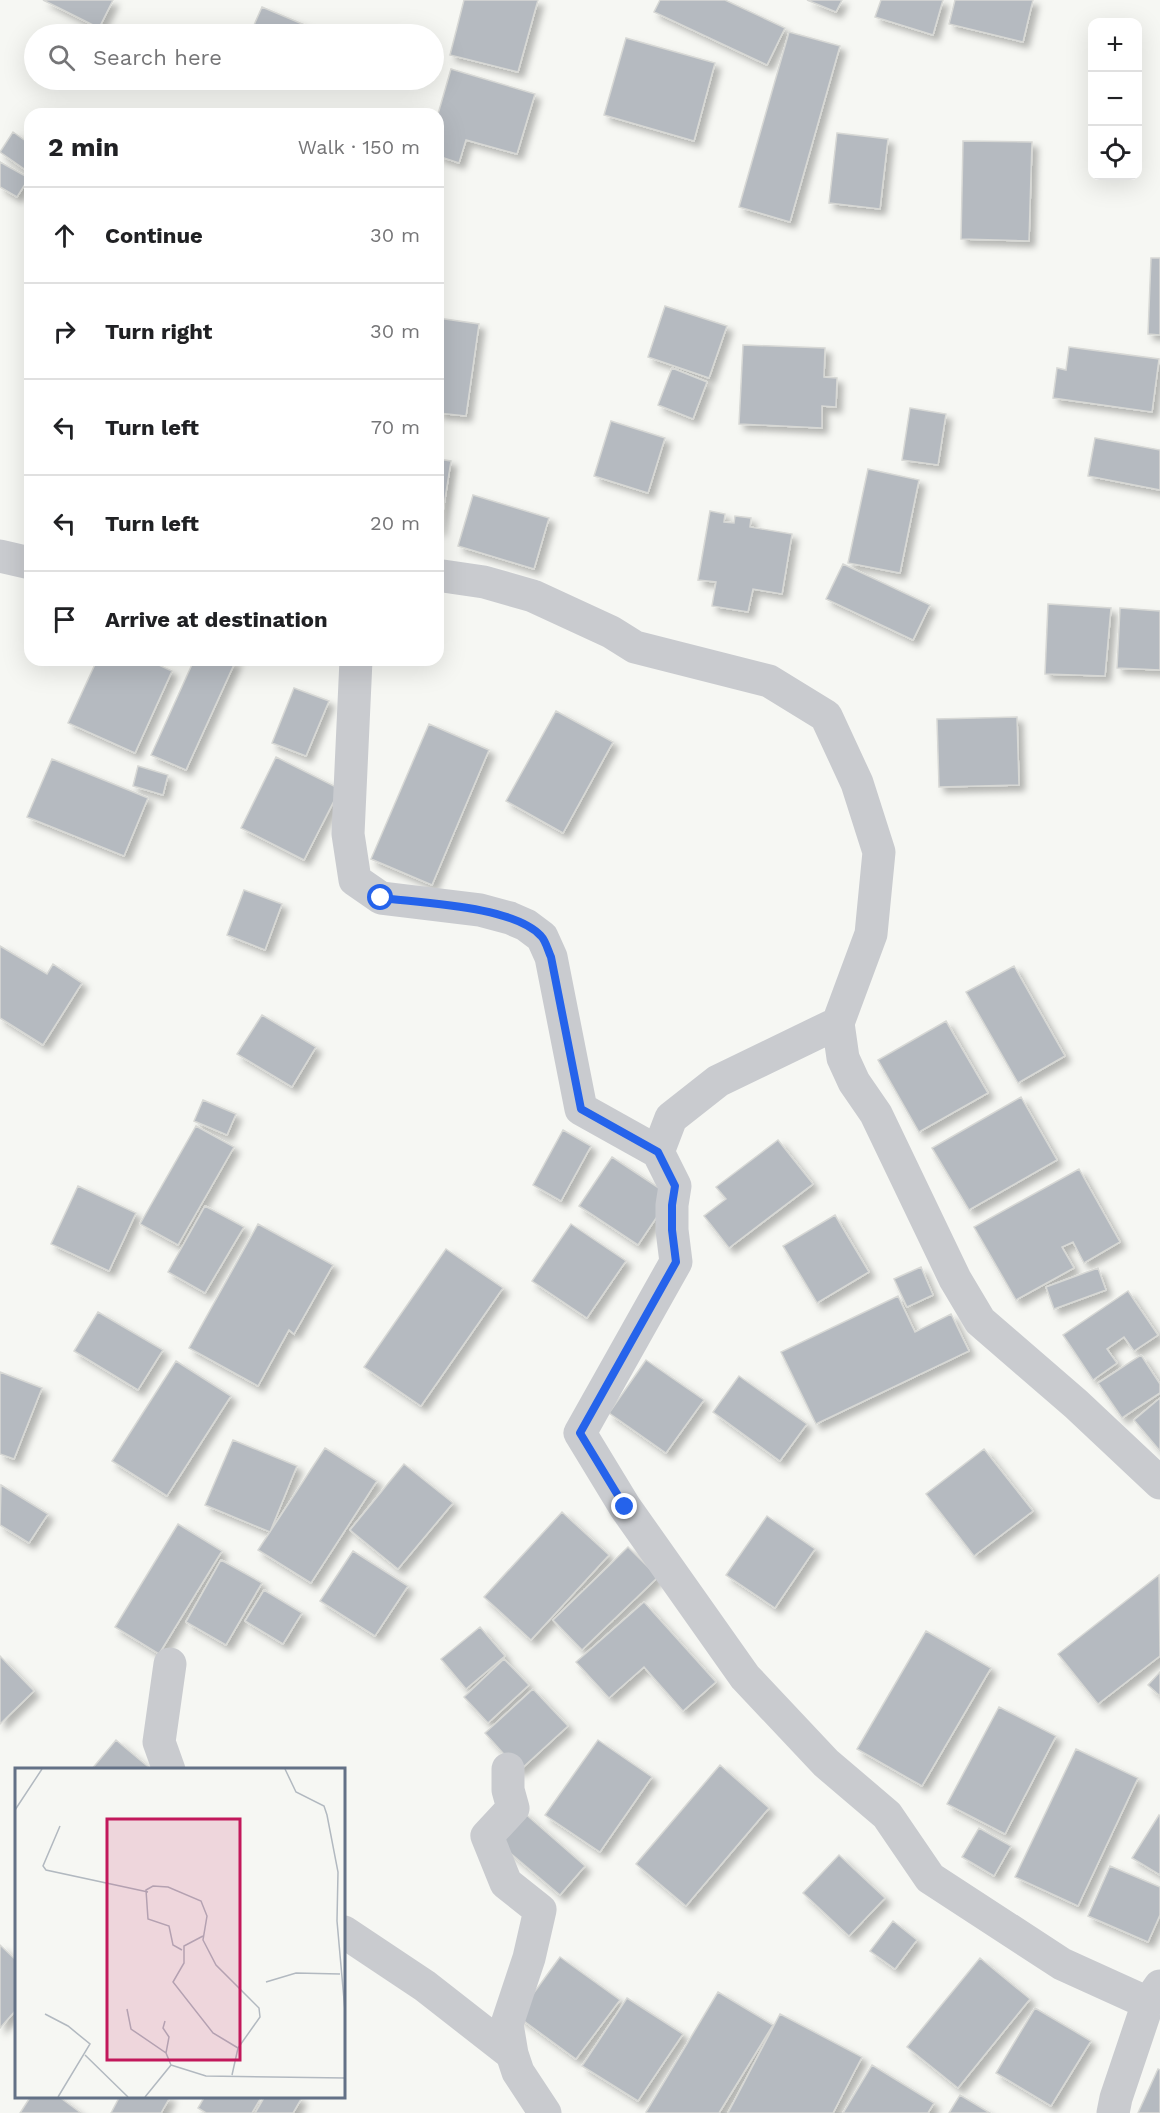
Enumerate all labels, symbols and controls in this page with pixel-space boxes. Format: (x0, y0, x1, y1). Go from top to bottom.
map controls (1088, 18, 1142, 180)
button: + (1088, 18, 1142, 72)
search box (24, 24, 444, 90)
icon: search (45, 41, 78, 74)
text: Search here (93, 45, 222, 70)
button: − (1088, 72, 1142, 126)
button: locate (1088, 126, 1142, 180)
text: 2 min (48, 132, 119, 162)
text: Walk · 150 m (298, 135, 420, 159)
icon: ahead (48, 219, 81, 252)
text: Continue (105, 223, 203, 248)
text: 30 m (370, 223, 420, 247)
icon: right (48, 315, 81, 348)
text: Turn right (105, 319, 212, 344)
text: 30 m (370, 319, 420, 343)
icon: left (48, 411, 81, 444)
text: Turn left (105, 415, 199, 440)
text: 70 m (371, 415, 420, 439)
icon: left (48, 507, 81, 540)
text: Turn left (105, 511, 199, 536)
text: 20 m (370, 511, 420, 535)
icon: arrive (48, 603, 81, 636)
text: Arrive at destination (105, 607, 328, 632)
route start (367, 884, 393, 910)
route end (611, 1493, 637, 1519)
inset map (15, 1768, 345, 2098)

